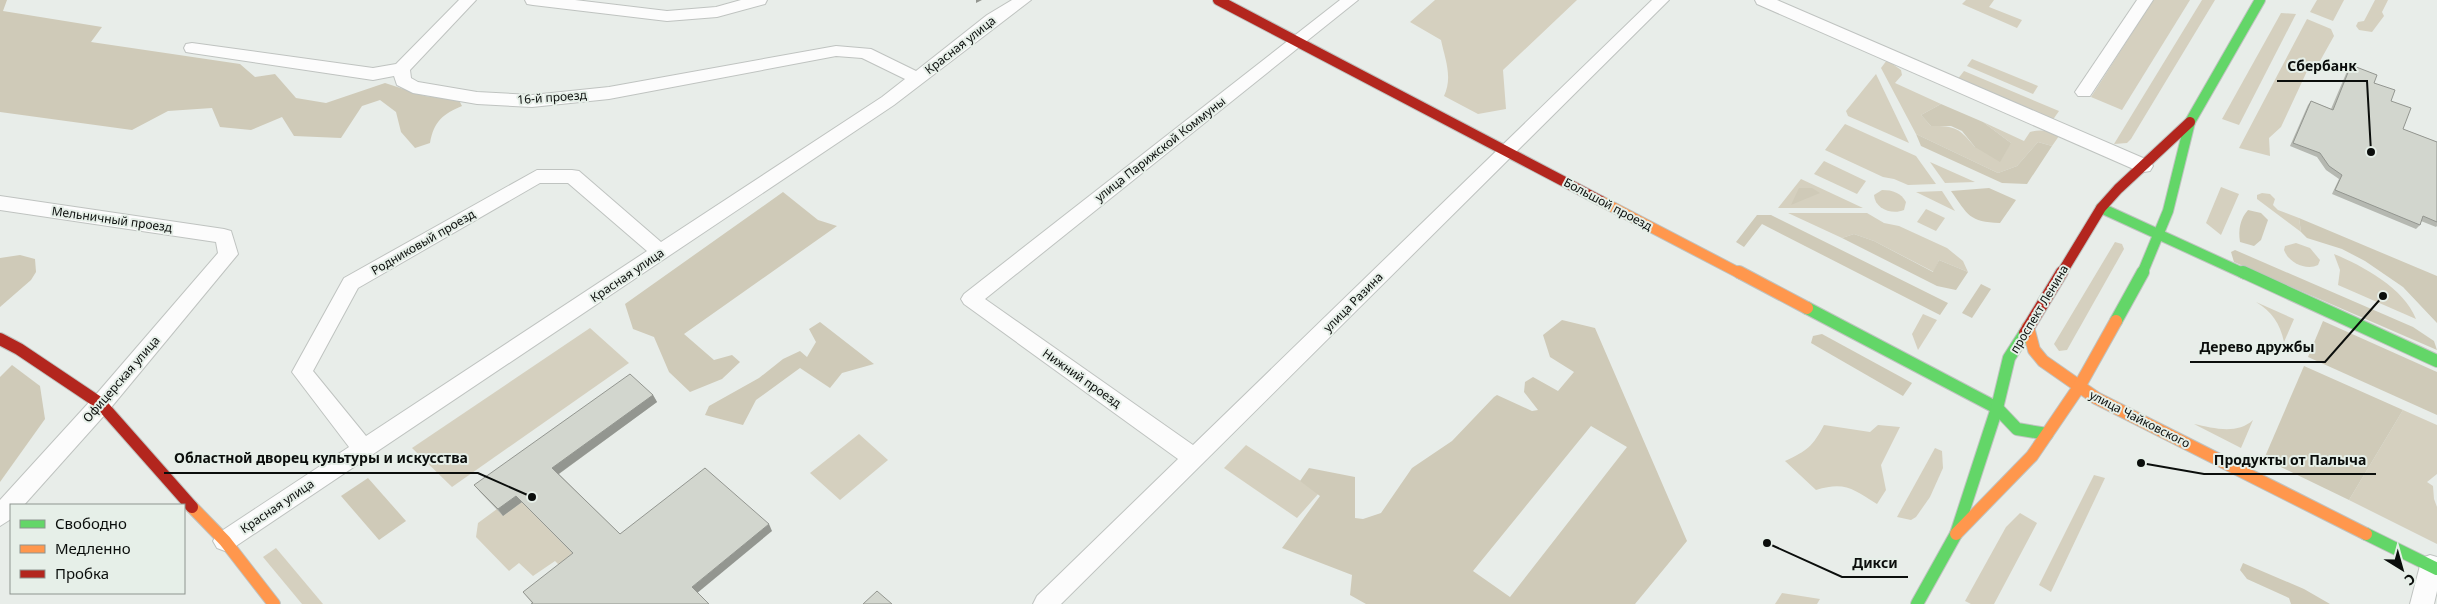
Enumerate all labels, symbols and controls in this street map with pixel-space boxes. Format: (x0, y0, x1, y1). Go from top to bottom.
street label: Красная улица (921, 12, 999, 78)
callout: Сбербанк (2277, 52, 2367, 81)
text: Сбербанк (2287, 56, 2357, 75)
street label: 16-й проезд (517, 86, 588, 108)
street label: улица Парижской Коммуны (1091, 93, 1229, 205)
street label: Большой проезд (1561, 173, 1656, 235)
street label: Мельничный проезд (51, 202, 174, 236)
street label: Родниковый проезд (368, 205, 479, 279)
street label: Красная улица (587, 244, 667, 306)
street label: проспект Ленина (2006, 262, 2072, 356)
street label: улица Разина (1319, 268, 1387, 336)
street label: Офицерская улица (79, 332, 163, 426)
callout: Дерево дружбы (2190, 333, 2325, 362)
text: Дерево дружбы (2200, 337, 2314, 356)
street label: Нижний проезд (1039, 345, 1125, 412)
street label: улица Чайковского (2087, 386, 2193, 452)
callout: Областной дворец культуры и искусства (164, 444, 478, 473)
callout: Продукты от Палыча (2204, 445, 2376, 474)
text: Областной дворец культуры и искусства (174, 448, 468, 467)
text: Продукты от Палыча (2214, 450, 2366, 469)
street label: Красная улица (237, 475, 317, 537)
legend (10, 504, 185, 594)
text: Свободно (55, 513, 127, 533)
text: Медленно (55, 538, 131, 558)
north arrow (2377, 544, 2427, 594)
callout: Дикси (1842, 548, 1908, 577)
text: Дикси (1852, 553, 1898, 572)
text: Пробка (55, 563, 109, 583)
text: С (2401, 569, 2419, 590)

